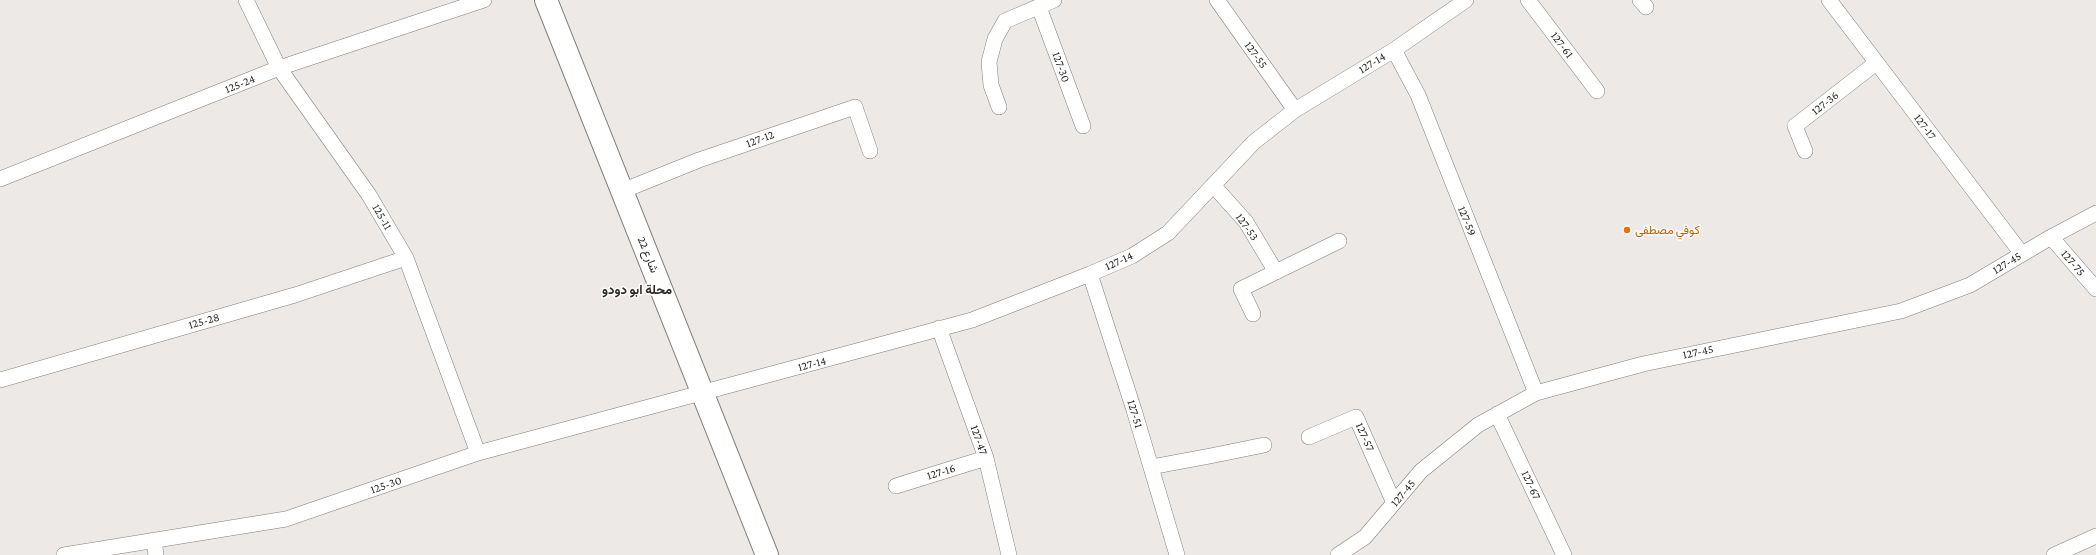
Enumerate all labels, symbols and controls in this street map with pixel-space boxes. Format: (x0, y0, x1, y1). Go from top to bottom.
street label: 127-61 (1547, 29, 1577, 61)
street label: 127-55 (1241, 39, 1271, 71)
street label: 127-14 (1356, 49, 1388, 77)
street label: 127-30 (1049, 50, 1073, 84)
street label: 125-24 (223, 71, 257, 97)
street label: 127-36 (1808, 88, 1842, 118)
street label: 127-17 (1911, 111, 1939, 143)
street label: 127-12 (744, 127, 776, 151)
street label: 125-11 (369, 201, 395, 233)
street label: 127-59 (1455, 204, 1479, 238)
street label: 127-53 (1232, 210, 1262, 244)
place label: كوفي مصطفى (1635, 223, 1700, 237)
marker: كوفي مصطفى (1622, 225, 1632, 235)
street label: شارع 22 (634, 235, 662, 275)
street label: 127-75 (2058, 247, 2088, 279)
street label: 127-14 (1103, 248, 1135, 274)
street label: 127-45 (1990, 249, 2024, 277)
district label: محلة ابو دودو (602, 282, 672, 298)
street label: 125-28 (187, 310, 221, 332)
street label: 127-45 (1681, 342, 1715, 362)
street label: 127-14 (796, 353, 828, 375)
street label: 127-51 (1124, 398, 1146, 430)
street label: 127-57 (1352, 420, 1378, 454)
street label: 127-47 (967, 423, 991, 457)
street label: 127-16 (925, 461, 957, 483)
street label: 127-67 (1518, 468, 1544, 502)
street label: 125-30 (369, 473, 403, 497)
street label: 127-45 (1388, 476, 1418, 510)

